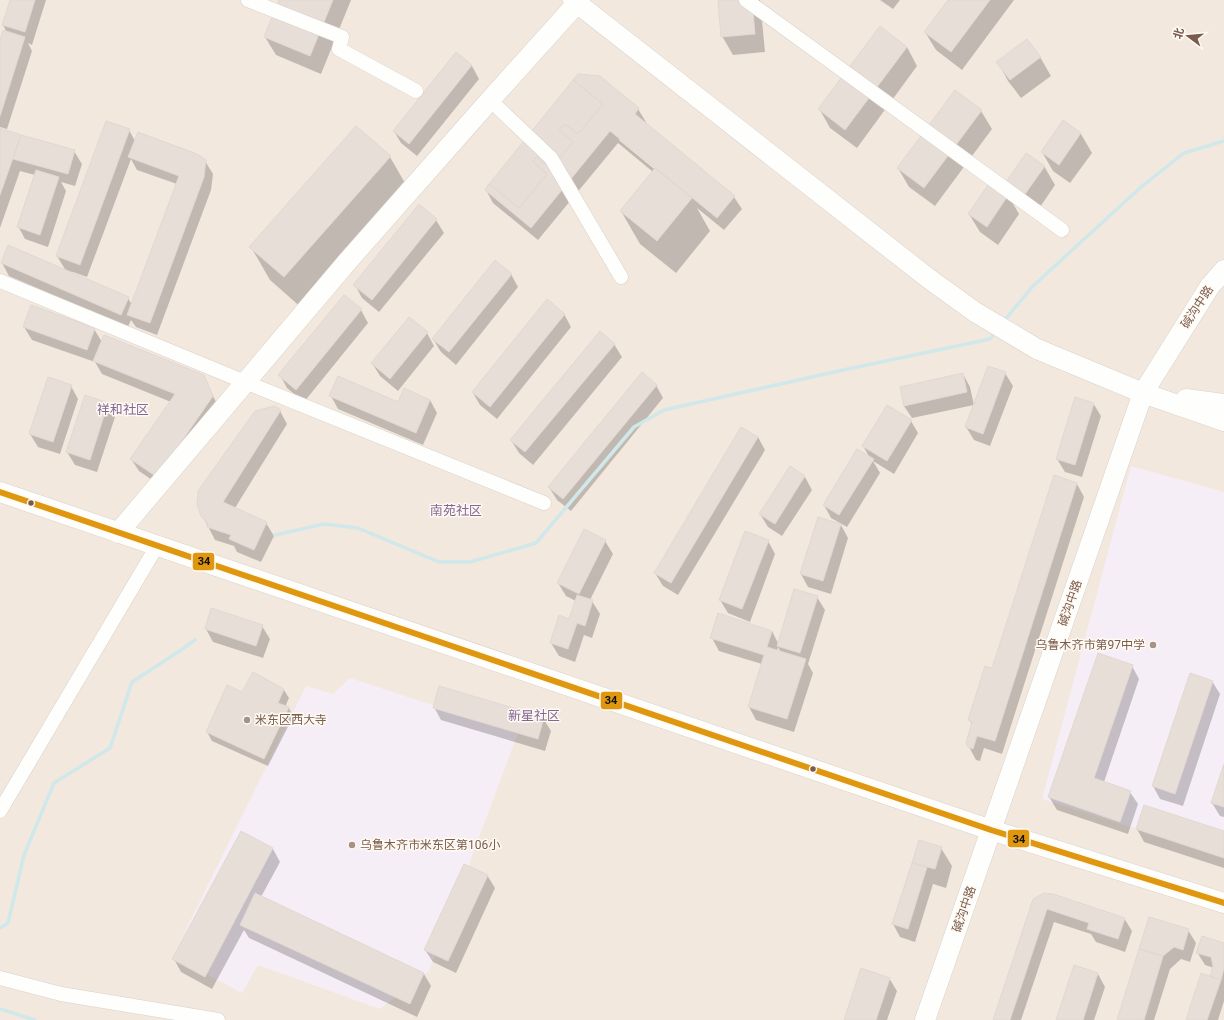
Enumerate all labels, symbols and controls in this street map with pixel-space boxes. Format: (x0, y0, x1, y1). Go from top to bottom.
north arrow (1168, 16, 1208, 56)
text: 北 (1171, 26, 1187, 40)
street label: 碱沟中路 (1178, 283, 1216, 331)
district label: 祥和社区 (97, 402, 149, 417)
unlabelled marker (26, 498, 36, 508)
district label: 南苑社区 (430, 503, 482, 518)
line badge: 34 (192, 552, 215, 571)
text: 34 (198, 555, 211, 568)
street label: 碱沟中路 (1056, 578, 1084, 628)
place label: 乌鲁木齐市第97中学 (1036, 638, 1145, 652)
marker: 乌鲁木齐市第97中学 (1148, 640, 1158, 650)
line badge: 34 (600, 691, 623, 710)
text: 34 (605, 694, 618, 707)
district label: 新星社区 (508, 708, 560, 723)
place label: 米东区西大寺 (255, 713, 327, 727)
marker: 米东区西大寺 (242, 715, 252, 725)
unlabelled marker (808, 764, 818, 774)
line badge: 34 (1007, 829, 1030, 848)
text: 34 (1013, 833, 1026, 846)
place label: 乌鲁木齐市米东区第106小 (360, 838, 500, 852)
marker: 乌鲁木齐市米东区第106小 (347, 840, 357, 850)
street label: 碱沟中路 (950, 884, 978, 934)

